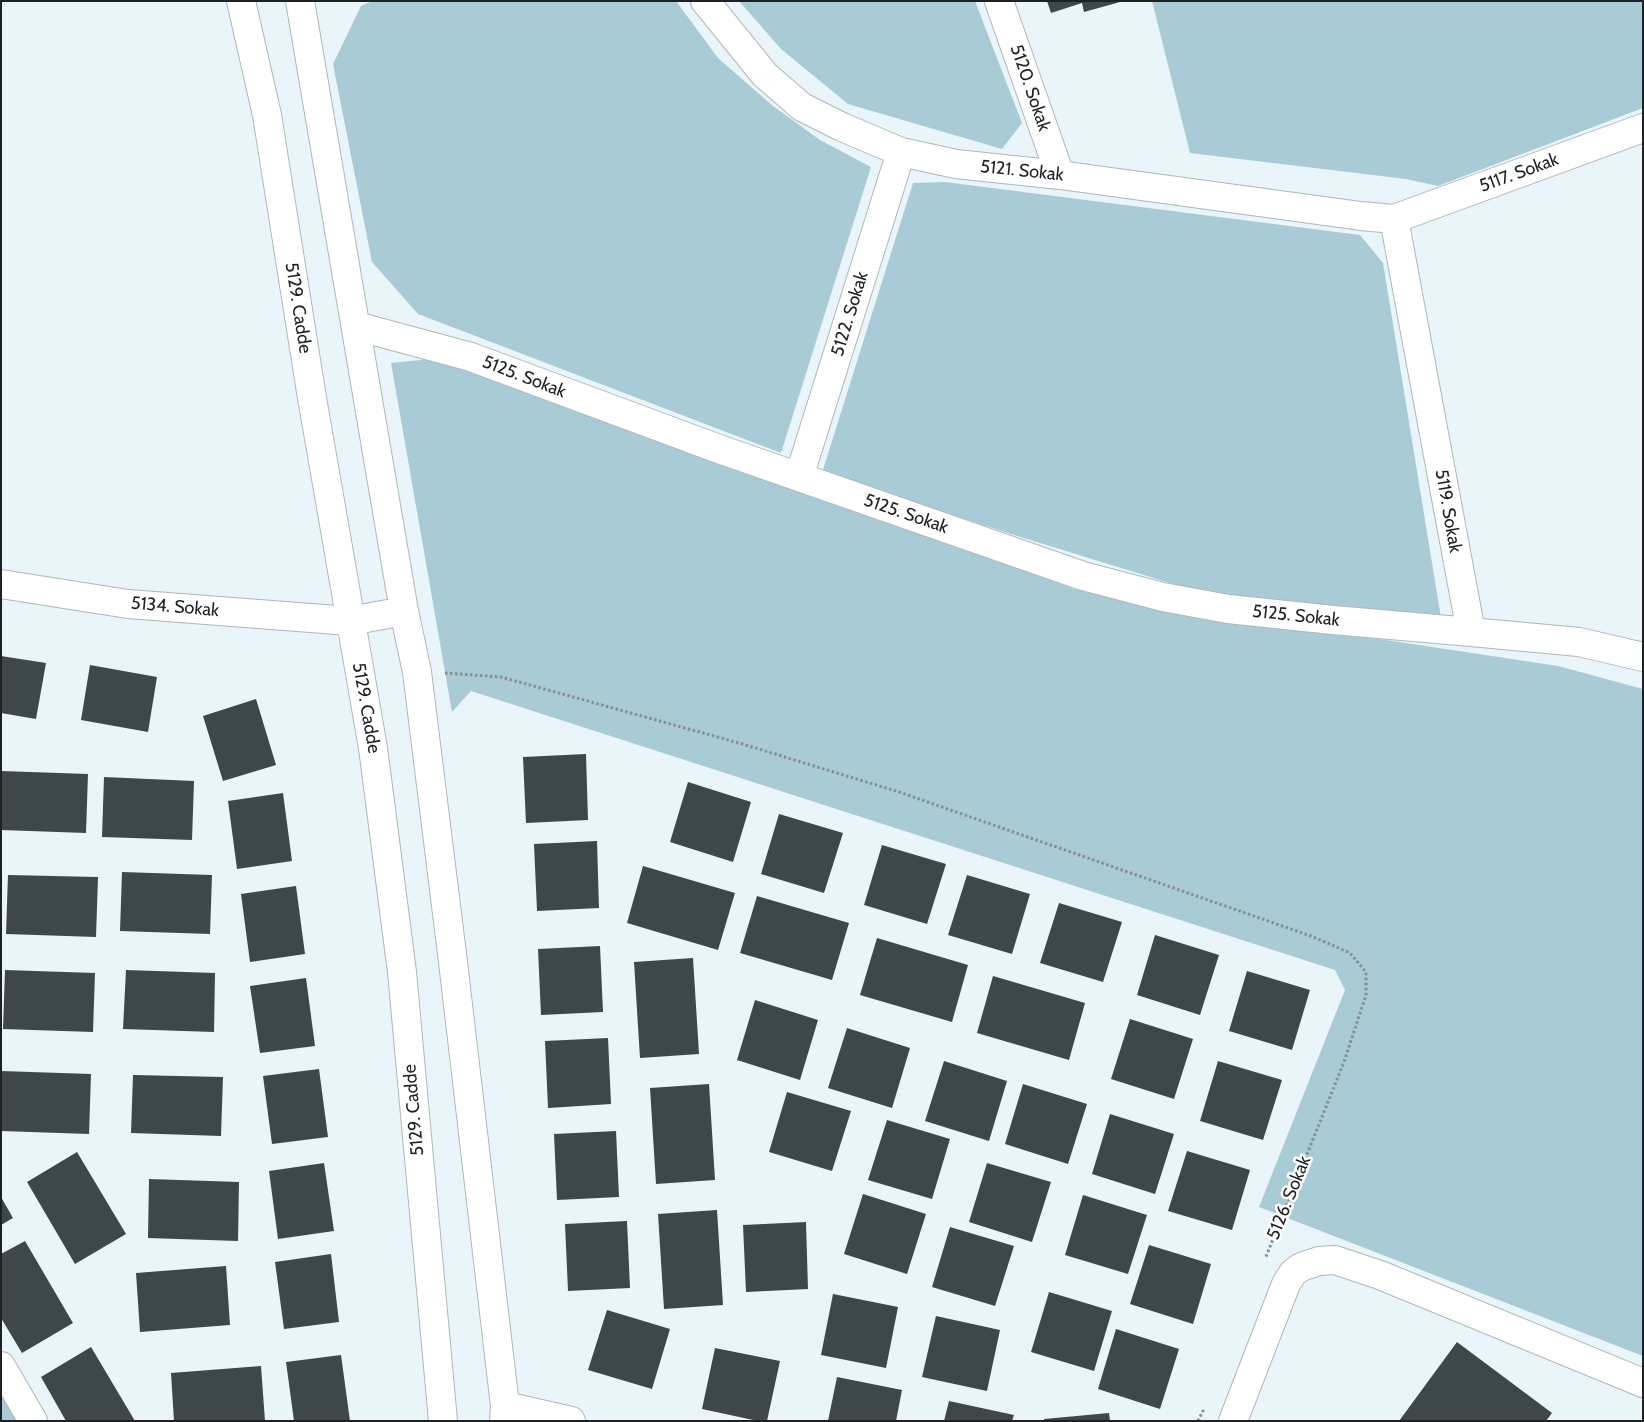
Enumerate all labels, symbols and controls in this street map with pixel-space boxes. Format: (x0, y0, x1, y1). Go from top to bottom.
street label: 5120. Sokak (1005, 42, 1055, 134)
street label: 5117. Sokak (1476, 149, 1562, 197)
street label: 5121. Sokak (979, 156, 1065, 186)
street label: 5129. Cadde (280, 261, 316, 355)
street label: 5122. Sokak (827, 269, 873, 359)
street label: 5125. Sokak (479, 351, 569, 403)
street label: 5119. Sokak (1430, 468, 1466, 554)
street label: 5125. Sokak (861, 490, 951, 538)
street label: 5134. Sokak (130, 592, 220, 622)
street label: 5125. Sokak (1251, 601, 1341, 631)
street label: 5129. Cadde (347, 661, 385, 755)
street label: 5129. Cadde (399, 1063, 429, 1157)
street label: 5126. Sokak (1262, 1153, 1316, 1243)

